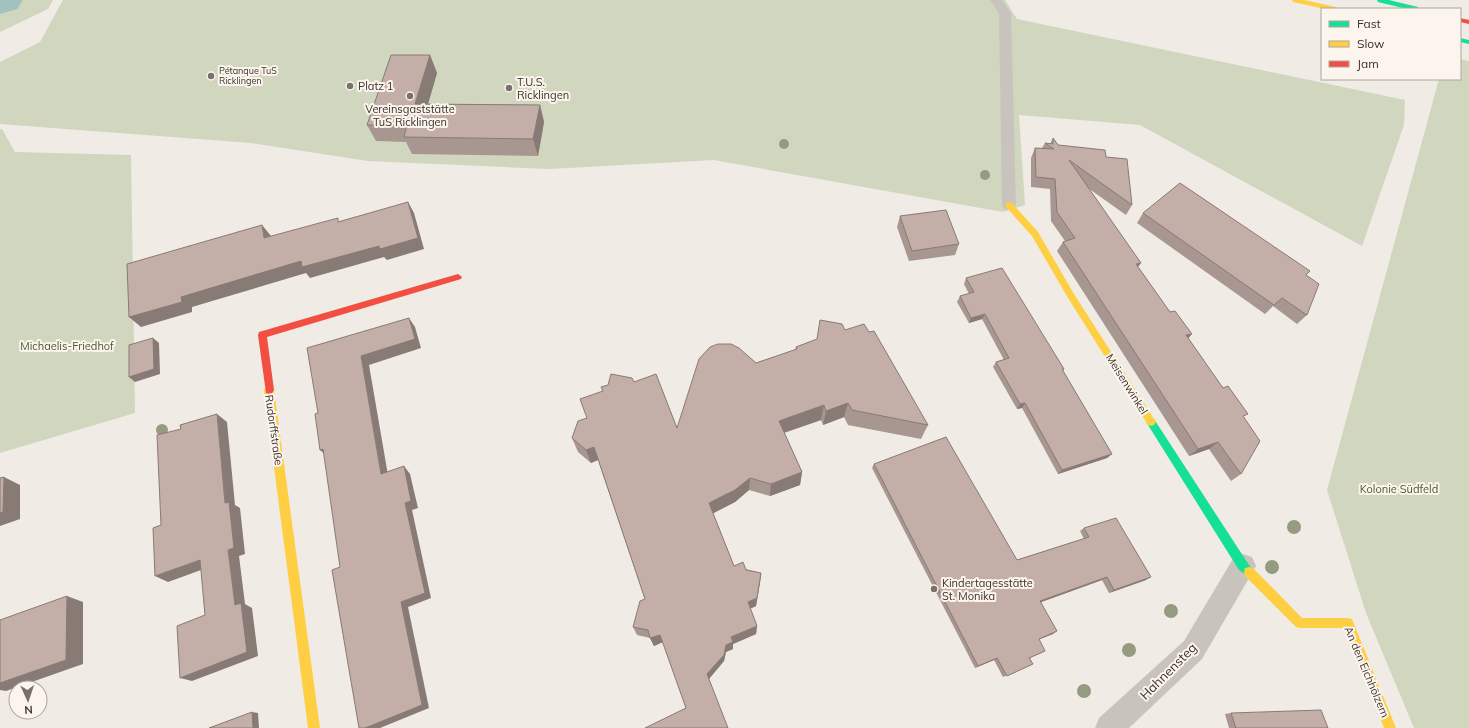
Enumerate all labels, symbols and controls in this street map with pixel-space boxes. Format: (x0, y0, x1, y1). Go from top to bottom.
legend (1321, 8, 1461, 80)
text: Fast (1357, 16, 1381, 31)
text: Slow (1357, 36, 1385, 51)
text: Jam (1357, 56, 1379, 71)
place label: Pétanque TuS Ricklingen (219, 65, 277, 86)
marker: Pétanque TuS Ricklingen (206, 71, 216, 81)
place label: T.U.S. Ricklingen (517, 75, 569, 102)
place label: Platz 1 (358, 79, 393, 93)
marker: Platz 1 (345, 81, 355, 91)
marker: T.U.S. Ricklingen (504, 83, 514, 93)
marker: Vereinsgaststätte TuS Ricklingen (405, 91, 415, 101)
place label: Vereinsgaststätte TuS Ricklingen (365, 102, 455, 129)
park label: Michaelis-Friedhof (20, 339, 114, 353)
street label: Meisenwinkel (1103, 351, 1151, 417)
street label: Rudorffstraße (262, 394, 286, 466)
park label: Kolonie Südfeld (1360, 482, 1438, 496)
place label: Kindertagesstätte St. Monika (942, 576, 1033, 603)
marker: Kindertagesstätte St. Monika (929, 584, 939, 594)
street label: An den Eichhölzern (1341, 624, 1393, 720)
street label: Hahnensteg (1136, 639, 1200, 703)
north arrow (8, 680, 48, 720)
text: N (24, 703, 33, 717)

